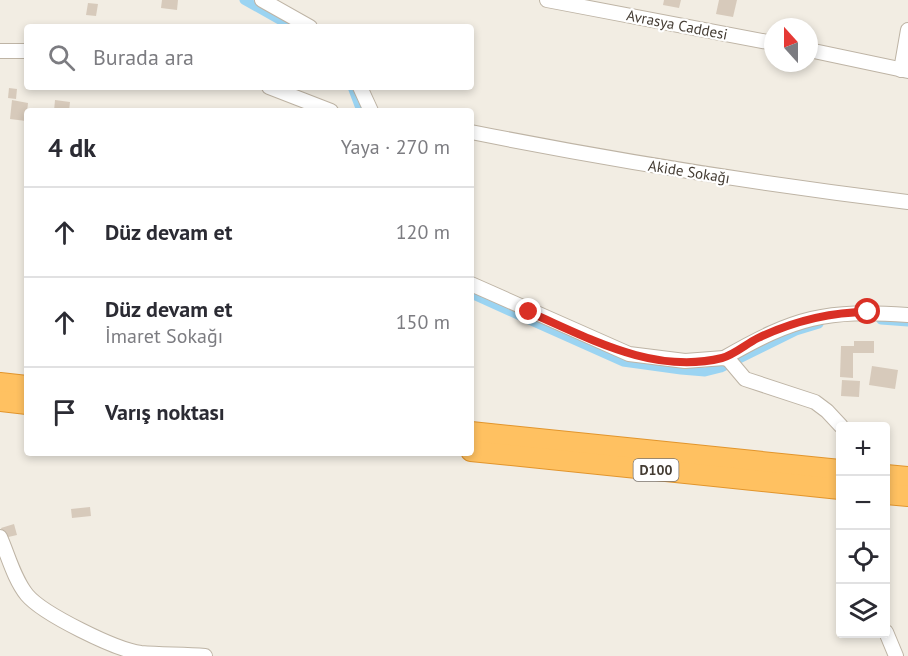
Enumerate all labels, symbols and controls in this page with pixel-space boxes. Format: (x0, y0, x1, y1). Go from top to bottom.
street label: Avrasya Caddesi (625, 5, 729, 44)
north arrow (764, 18, 818, 72)
search box (24, 24, 474, 90)
icon: search (45, 41, 78, 74)
text: Burada ara (93, 43, 194, 71)
text: 4 dk (48, 131, 96, 164)
text: Yaya · 270 m (341, 134, 450, 160)
street label: Akide Sokağı (647, 156, 731, 187)
icon: ahead (48, 216, 81, 249)
text: Düz devam et (105, 218, 232, 246)
text: 120 m (396, 219, 450, 245)
text: Düz devam et (105, 295, 232, 323)
route end (515, 298, 541, 324)
route start (854, 298, 880, 324)
icon: ahead (48, 306, 81, 339)
text: 150 m (396, 309, 450, 335)
text: İmaret Sokağı (105, 323, 223, 349)
icon: arrive (48, 396, 81, 429)
text: Varış noktası (105, 398, 225, 426)
map controls (836, 422, 890, 638)
button: + (836, 422, 890, 476)
road number: D100 (634, 459, 678, 481)
button: − (836, 476, 890, 530)
button: locate (836, 530, 890, 584)
button: layers (836, 584, 890, 638)

